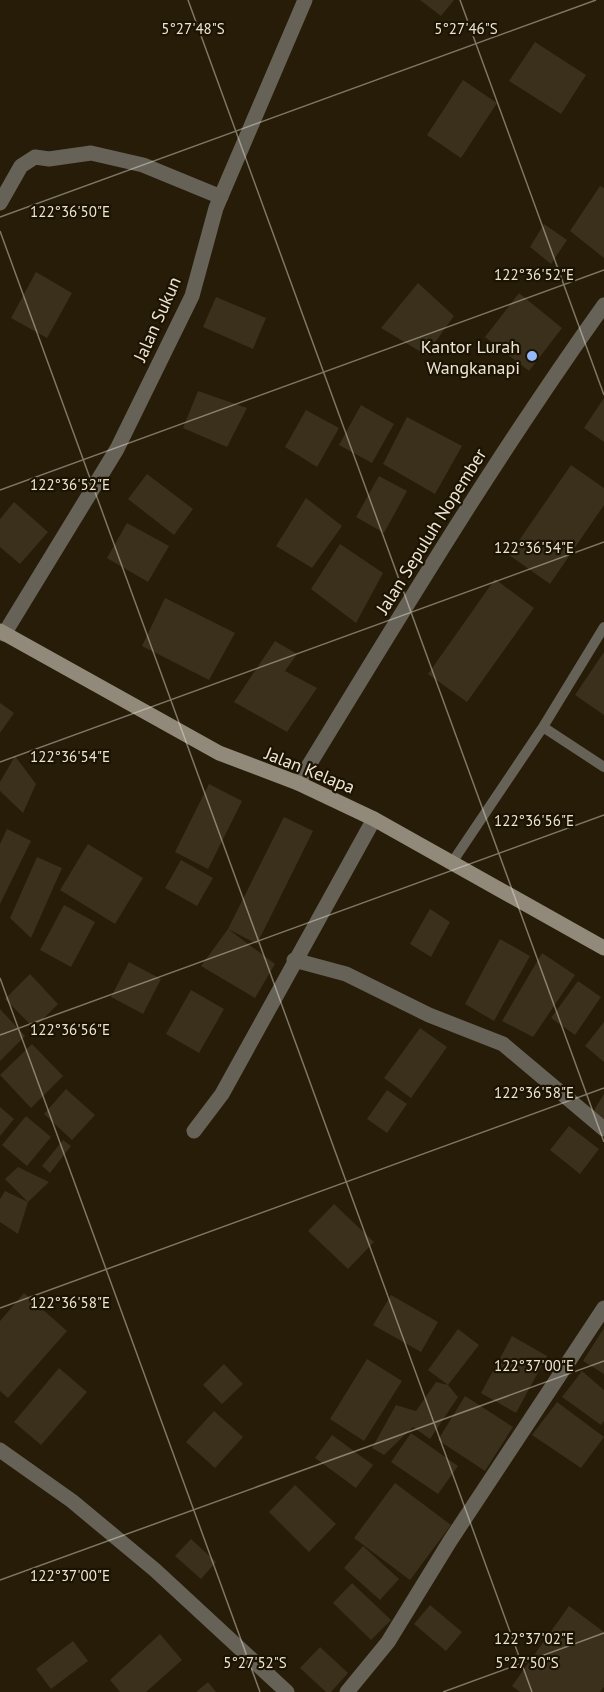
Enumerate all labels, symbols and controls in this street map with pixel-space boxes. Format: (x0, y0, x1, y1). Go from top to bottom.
text: 5°27'48"S (161, 19, 225, 38)
text: 5°27'46"S (434, 19, 498, 38)
text: 122°36'50"E (30, 202, 110, 221)
text: 122°36'52"E (494, 265, 574, 284)
street label: Jalan Sukun (128, 273, 186, 366)
place label: Kantor Lurah Wangkanapi (421, 335, 520, 379)
marker: Kantor Lurah Wangkanapi (525, 349, 539, 363)
street label: Jalan Sepuluh Nopember (370, 444, 491, 619)
text: 122°36'52"E (30, 475, 110, 494)
text: 122°36'54"E (494, 538, 574, 557)
street label: Jalan Kelapa (261, 741, 358, 798)
text: 122°36'54"E (30, 747, 110, 766)
text: 122°36'56"E (494, 811, 574, 830)
text: 122°36'56"E (30, 1020, 110, 1039)
text: 122°36'58"E (494, 1083, 574, 1102)
text: 122°36'58"E (30, 1293, 110, 1312)
text: 122°37'00"E (494, 1356, 574, 1375)
text: 122°37'00"E (30, 1566, 110, 1585)
text: 122°37'02"E (494, 1629, 574, 1648)
text: 5°27'52"S (223, 1653, 287, 1672)
text: 5°27'50"S (495, 1653, 559, 1672)

